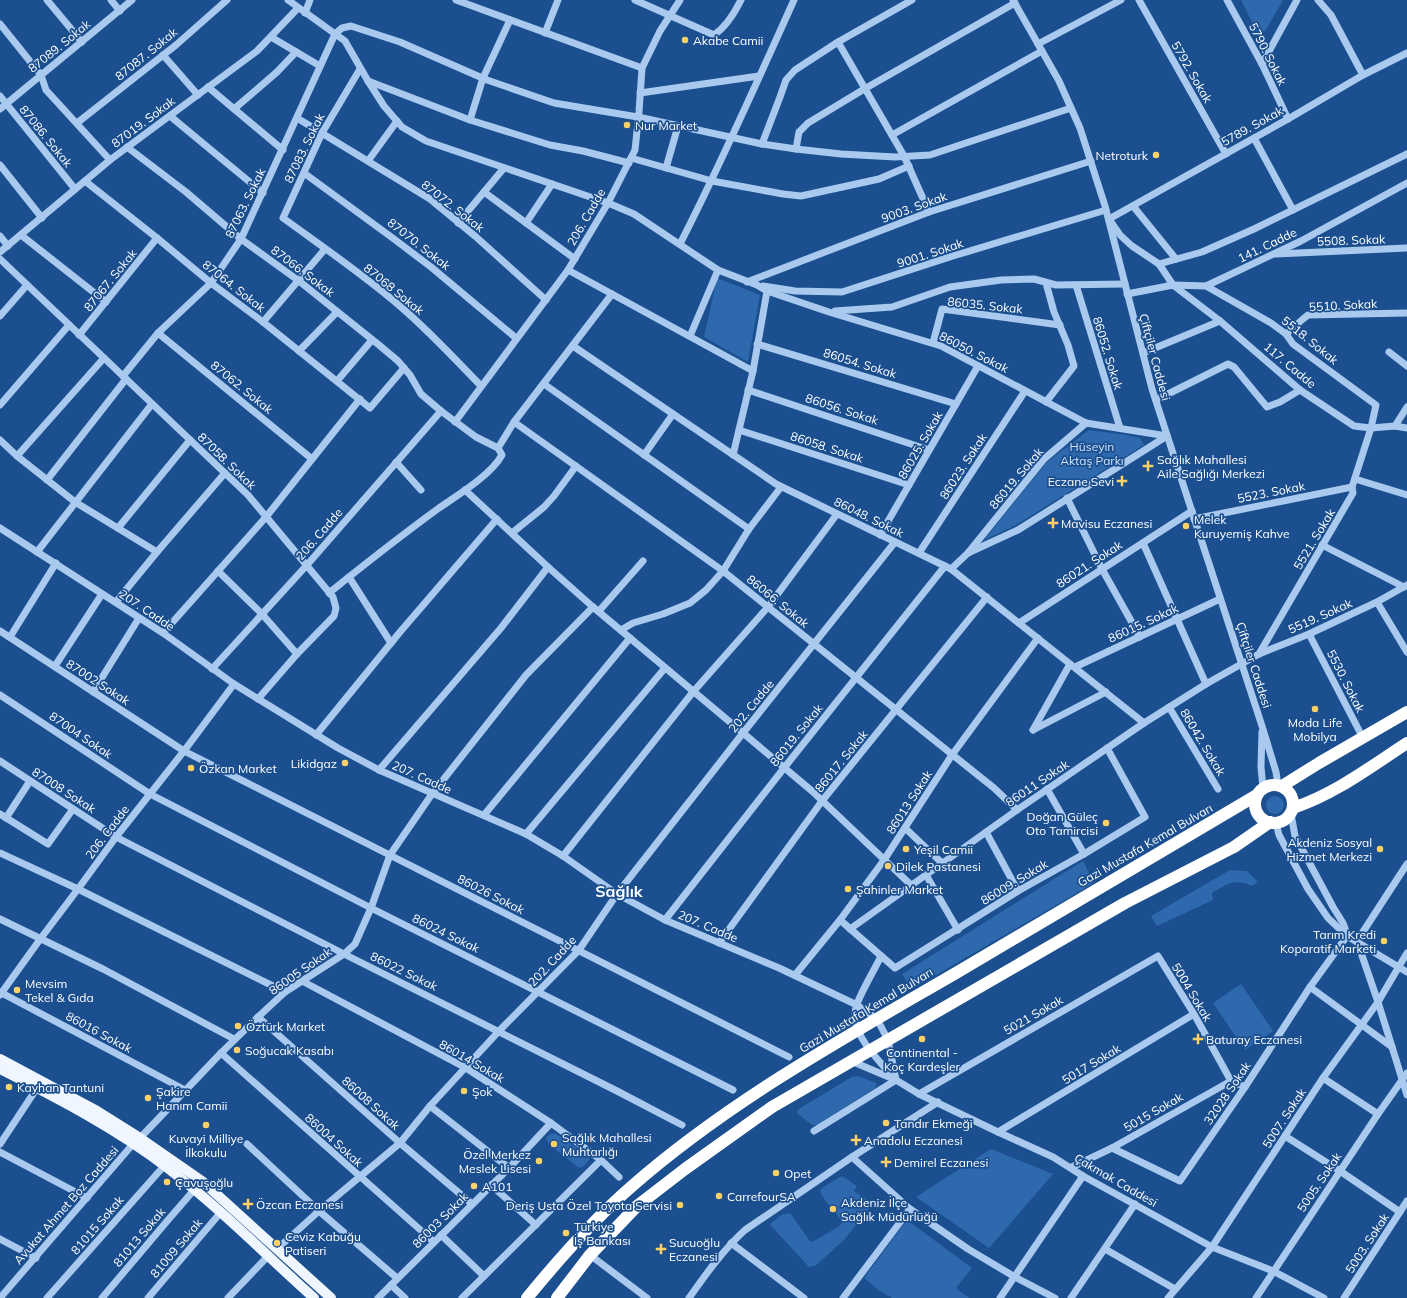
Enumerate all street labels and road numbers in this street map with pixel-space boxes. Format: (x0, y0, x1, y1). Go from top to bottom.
street label: 87089. Sokak (25, 16, 94, 76)
street label: 5790. Sokak (1246, 20, 1291, 89)
street label: 87087. Sokak (112, 24, 181, 84)
street label: 5792. Sokak (1168, 39, 1216, 106)
street label: 87019. Sokak (108, 93, 178, 151)
street label: 87086. Sokak (16, 102, 76, 171)
street label: 5789. Sokak (1218, 102, 1286, 149)
street label: 87083. Sokak (281, 110, 328, 185)
street label: 87063. Sokak (222, 165, 269, 240)
street label: 87072. Sokak (419, 177, 488, 236)
street label: 206. Cadde (564, 186, 608, 248)
street label: 9003. Sokak (879, 188, 950, 226)
street label: 87070. Sokak (385, 215, 454, 274)
street label: 141. Cadde (1235, 224, 1299, 266)
street label: 5508. Sokak (1317, 231, 1386, 249)
street label: 9001. Sokak (895, 235, 966, 271)
street label: 87066. Sokak (268, 242, 338, 300)
street label: 87067. Sokak (80, 245, 140, 314)
street label: 87064. Sokak (200, 257, 269, 316)
street label: 87068 Sokak (361, 260, 428, 318)
street label: 86035. Sokak (947, 294, 1024, 317)
street label: 5510. Sokak (1308, 296, 1378, 314)
street label: Çiftçiler Caddesi (1136, 312, 1174, 402)
street label: 5518. Sokak (1279, 313, 1342, 368)
street label: 86052. Sokak (1090, 315, 1126, 392)
street label: 86050. Sokak (937, 328, 1012, 376)
street label: 117. Cadde (1261, 339, 1319, 391)
street label: 86054. Sokak (822, 345, 899, 381)
street label: 87062. Sokak (208, 357, 277, 417)
street label: 86056. Sokak (804, 390, 881, 428)
street label: 86025. Sokak (895, 408, 946, 482)
street label: 86058. Sokak (789, 428, 866, 466)
street label: 87058. Sokak (195, 429, 260, 493)
street label: 86023. Sokak (936, 429, 990, 502)
street label: 86019. Sokak (986, 444, 1047, 512)
street label: 5523. Sokak (1236, 478, 1307, 506)
street label: 86048. Sokak (832, 494, 907, 541)
street label: 206. Cadde (292, 505, 346, 563)
street label: 5521. Sokak (1290, 505, 1338, 572)
street label: 86021. Sokak (1053, 537, 1126, 591)
street label: 86066. Sokak (744, 571, 813, 631)
street label: 207. Cadde (116, 586, 178, 634)
street label: 5519. Sokak (1286, 595, 1355, 637)
street label: 86015. Sokak (1106, 600, 1181, 646)
street label: Çiftçiler Caddesi (1233, 620, 1275, 710)
street label: 5530. Sokak (1324, 647, 1369, 716)
street label: 87002 Sokak (63, 656, 133, 709)
street label: 202. Cadde (725, 677, 777, 735)
street label: 86019. Sokak (766, 700, 826, 769)
street label: 86042. Sokak (1177, 706, 1229, 779)
street label: 87004 Sokak (47, 708, 116, 762)
street label: 86017. Sokak (811, 726, 871, 795)
street label: 86011 Sokak (1003, 756, 1072, 810)
street label: 207. Cadde (390, 757, 454, 797)
street label: 87008 Sokak (29, 764, 99, 817)
street label: 86013 Sokak (883, 767, 936, 837)
street label: Gazi Mustafa Kemal Bulvarı (1075, 800, 1215, 890)
street label: 206. Cadde (82, 802, 132, 862)
street label: 86009. Sokak (978, 856, 1051, 908)
street label: 86026 Sokak (455, 871, 528, 918)
street label: 207. Cadde (676, 907, 740, 945)
street label: 86024 Sokak (410, 910, 483, 956)
street label: 202. Cadde (525, 933, 579, 989)
street label: 86005 Sokak (266, 943, 335, 998)
street label: 86022 Sokak (368, 948, 441, 994)
street label: 5004 Sokak (1169, 960, 1216, 1025)
street label: Gazi Mustafa Kemal Bulvarı (796, 964, 936, 1056)
street label: 5021 Sokak (1001, 992, 1066, 1038)
street label: 86016 Sokak (63, 1008, 135, 1056)
street label: 86014 Sokak (437, 1036, 508, 1086)
street label: 5017 Sokak (1059, 1040, 1124, 1087)
street label: 32028 Sokak (1200, 1058, 1254, 1127)
street label: 86008 Sokak (339, 1073, 404, 1134)
street label: 5007. Sokak (1259, 1085, 1309, 1151)
street label: 5015 Sokak (1121, 1089, 1186, 1135)
street label: 86004 Sokak (302, 1110, 367, 1171)
street label: Avukat Ahmet Boz Caddesi (10, 1143, 122, 1267)
street label: 5005. Sokak (1294, 1149, 1345, 1215)
street label: Çakmak Caddesi (1072, 1150, 1160, 1210)
street label: 86003 Sokak (409, 1188, 472, 1251)
street label: 81015 Sokak (67, 1192, 127, 1257)
street label: 81013 Sokak (110, 1204, 169, 1270)
street label: 5003. Sokak (1342, 1210, 1392, 1276)
street label: 81009 Sokak (147, 1215, 206, 1281)

